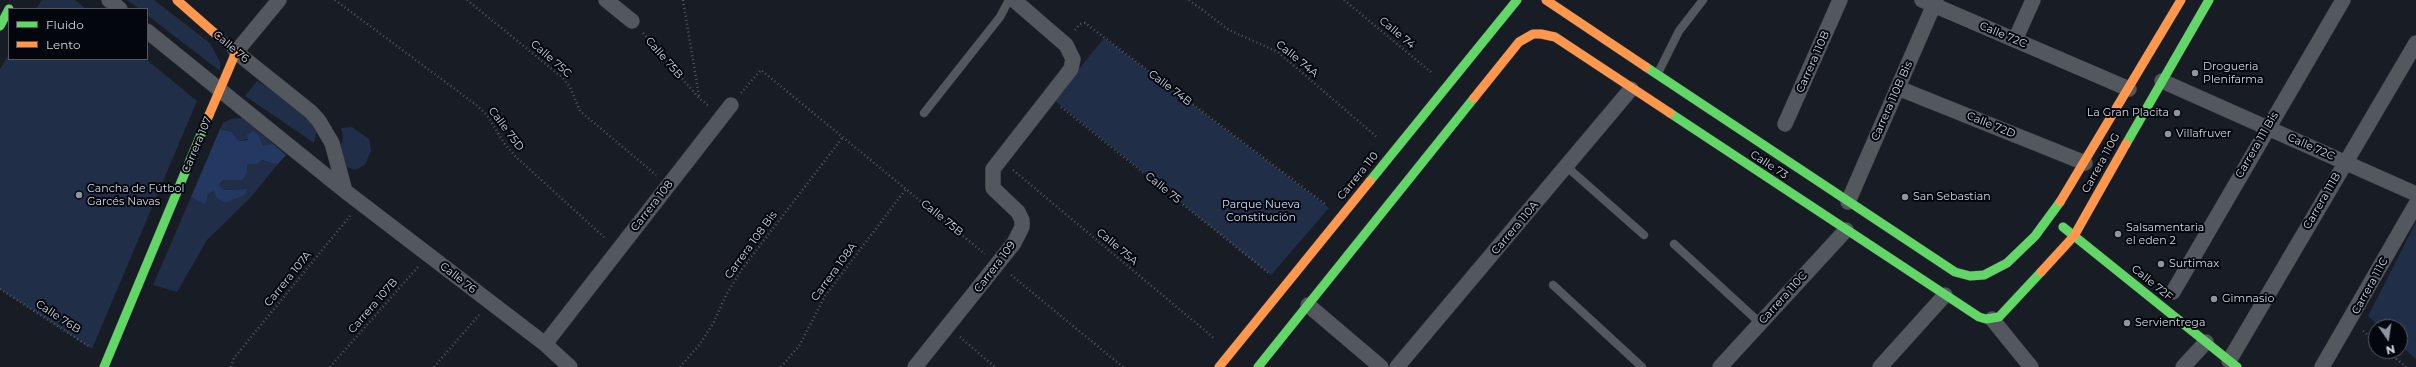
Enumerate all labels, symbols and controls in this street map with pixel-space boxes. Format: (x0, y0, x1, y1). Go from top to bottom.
legend (8, 8, 148, 60)
street label: Calle 74 (1376, 14, 1418, 52)
text: Fluido (46, 17, 84, 32)
street label: Calle 72C (1977, 19, 2029, 51)
street label: Calle 76 (210, 28, 252, 66)
street label: Carrera 110B (1793, 29, 1833, 95)
street label: Calle 75B (642, 35, 686, 81)
text: Lento (46, 37, 81, 52)
street label: Calle 75C (528, 38, 574, 80)
street label: Calle 74A (1273, 38, 1321, 80)
street label: Carrera 110B Bis (1869, 59, 1915, 143)
place label: Drogueria Plenifarma (2203, 60, 2263, 86)
street label: Calle 74B (1146, 67, 1194, 109)
marker: Drogueria Plenifarma (2190, 68, 2200, 78)
street label: Calle 75D (485, 105, 527, 153)
place label: La Gran Placita (2087, 106, 2169, 120)
marker: La Gran Placita (2172, 108, 2182, 118)
street label: Calle 72D (1965, 109, 2017, 141)
street label: Carrera 111 Bis (2233, 110, 2281, 180)
street label: Carrera 107 (179, 115, 215, 175)
place label: Villafruver (2176, 127, 2231, 141)
marker: Villafruver (2163, 129, 2173, 139)
street label: Carrera 110G (2079, 131, 2123, 195)
street label: Calle 72C (2285, 131, 2337, 163)
street label: Calle 73 (1748, 148, 1790, 182)
street label: Carrera 110 (1335, 149, 1381, 203)
street label: Calle 75 (1142, 170, 1184, 206)
street label: Carrera 111B (2301, 170, 2343, 232)
street label: Carrera 108 (628, 178, 676, 234)
place label: Cancha de Fútbol Garcés Navas (87, 182, 184, 208)
marker: Cancha de Fútbol Garcés Navas (74, 190, 84, 200)
place label: San Sebastian (1913, 190, 1991, 204)
marker: San Sebastian (1900, 192, 1910, 202)
street label: Calle 75B (918, 197, 966, 239)
park label: Parque Nueva Constitución (1222, 198, 1300, 224)
street label: Carrera 110A (1489, 199, 1541, 257)
street label: Carrera 108 Bis (722, 209, 780, 281)
place label: Salsamentaria el eden 2 (2126, 221, 2204, 247)
street label: Calle 75A (1094, 226, 1140, 268)
marker: Salsamentaria el eden 2 (2113, 229, 2123, 239)
street label: Carrera 109 (971, 239, 1019, 295)
street label: Carrera 108A (808, 240, 860, 304)
street label: Carrera 107A (262, 249, 314, 309)
street label: Carrera 111C (2349, 255, 2391, 317)
place label: Surtimax (2169, 257, 2219, 271)
marker: Surtimax (2156, 259, 2166, 269)
street label: Calle 76 (437, 260, 479, 296)
street label: Calle 72F (2129, 262, 2175, 304)
street label: Carrera 110C (1756, 269, 1810, 327)
street label: Carrera 107B (345, 276, 401, 336)
place label: Gimnasio (2222, 292, 2274, 306)
marker: Gimnasio (2209, 294, 2219, 304)
street label: Calle 76B (33, 298, 83, 336)
place label: Servientrega (2135, 316, 2205, 330)
marker: Servientrega (2122, 318, 2132, 328)
north arrow (2368, 319, 2408, 359)
text: N (2385, 342, 2396, 358)

